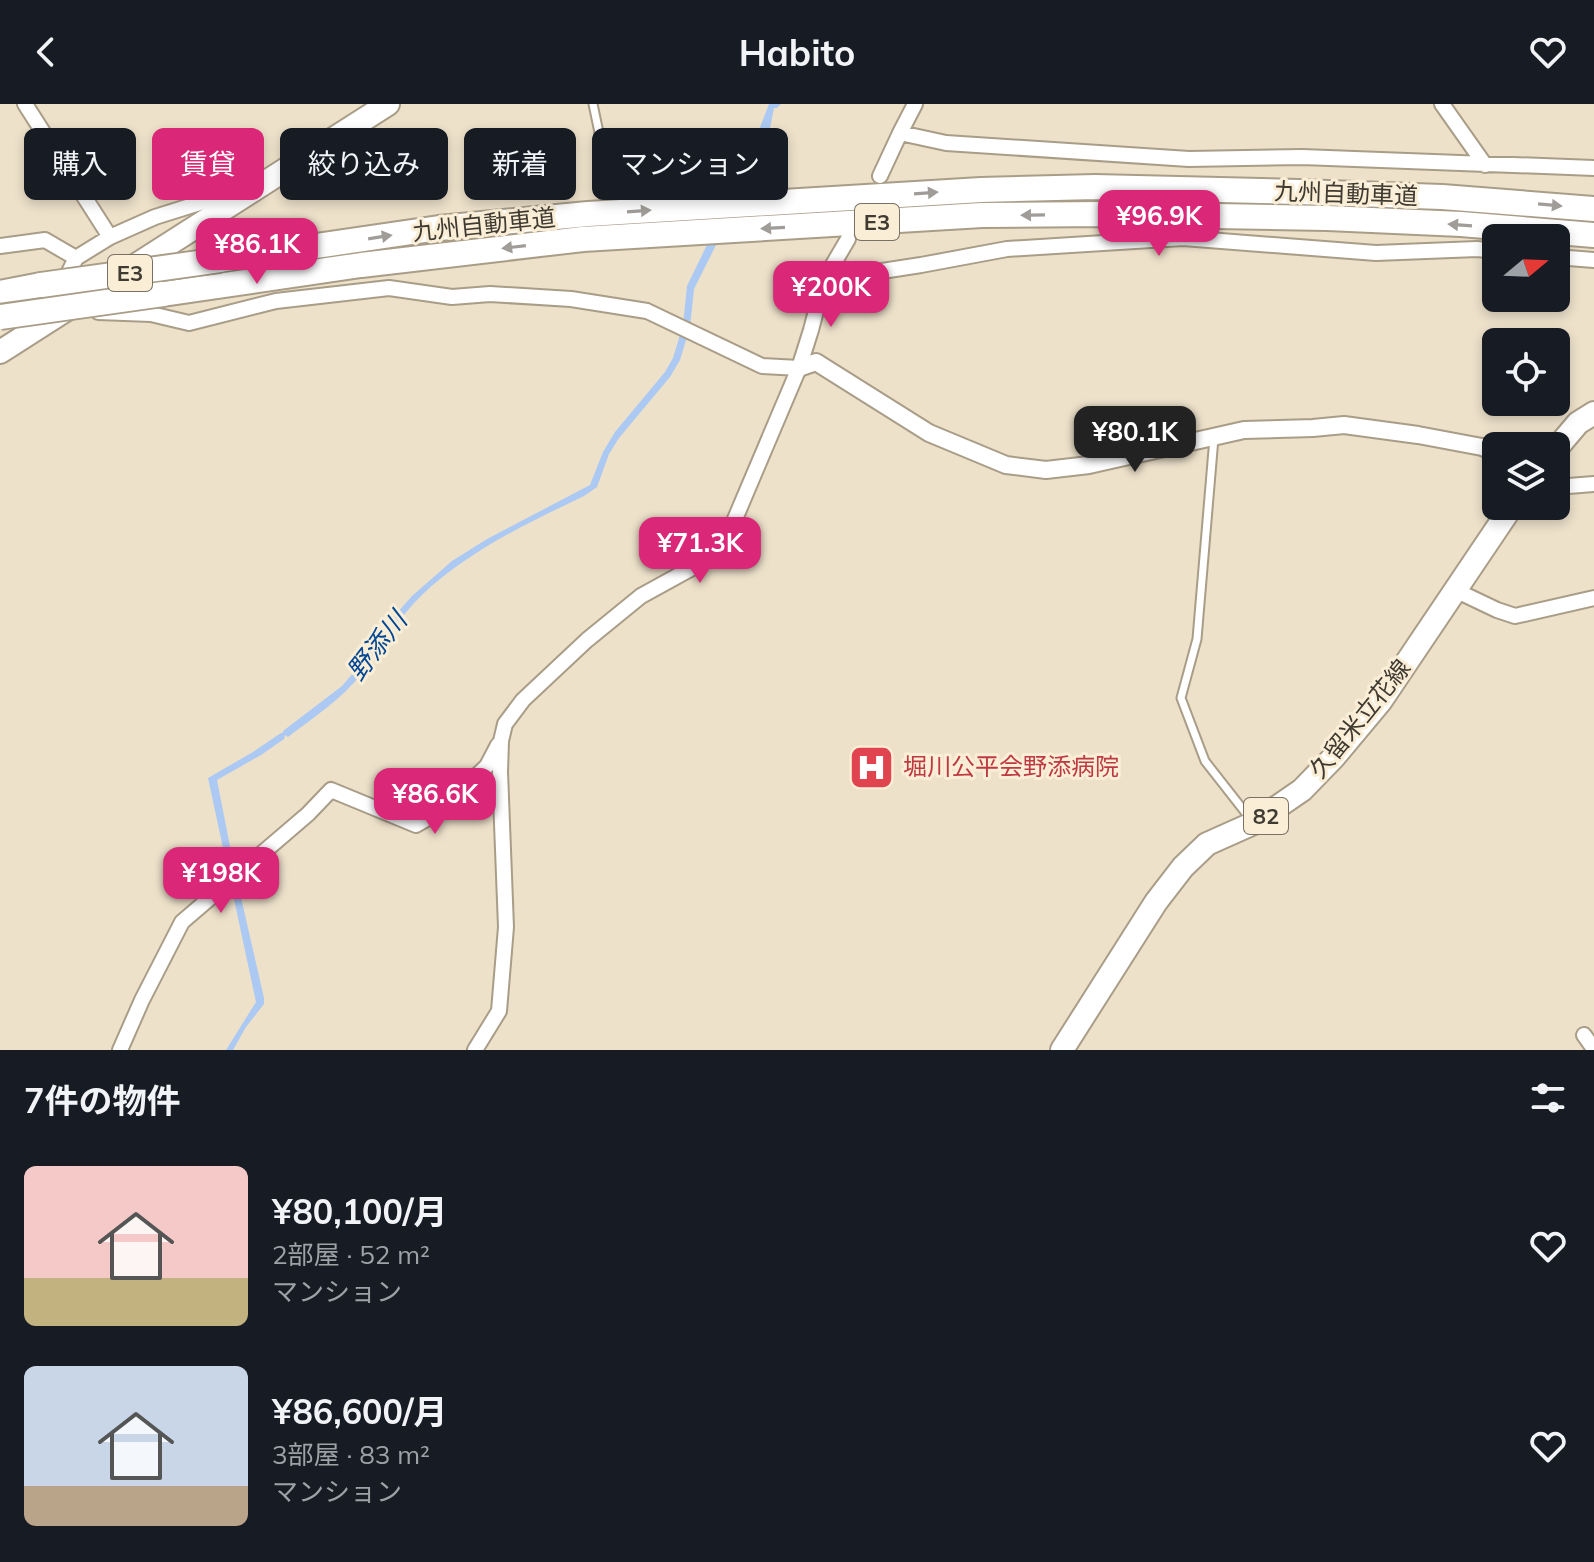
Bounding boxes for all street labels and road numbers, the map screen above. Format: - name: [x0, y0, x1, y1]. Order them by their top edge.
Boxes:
- street label: 九州自動車道: [1274, 175, 1419, 211]
- street label: 九州自動車道: [411, 202, 557, 246]
- road number: E3: [855, 204, 899, 240]
- road number: E3: [108, 255, 152, 291]
- street label: 久留米立花線: [1302, 653, 1416, 784]
- road number: 82: [1244, 798, 1288, 834]

